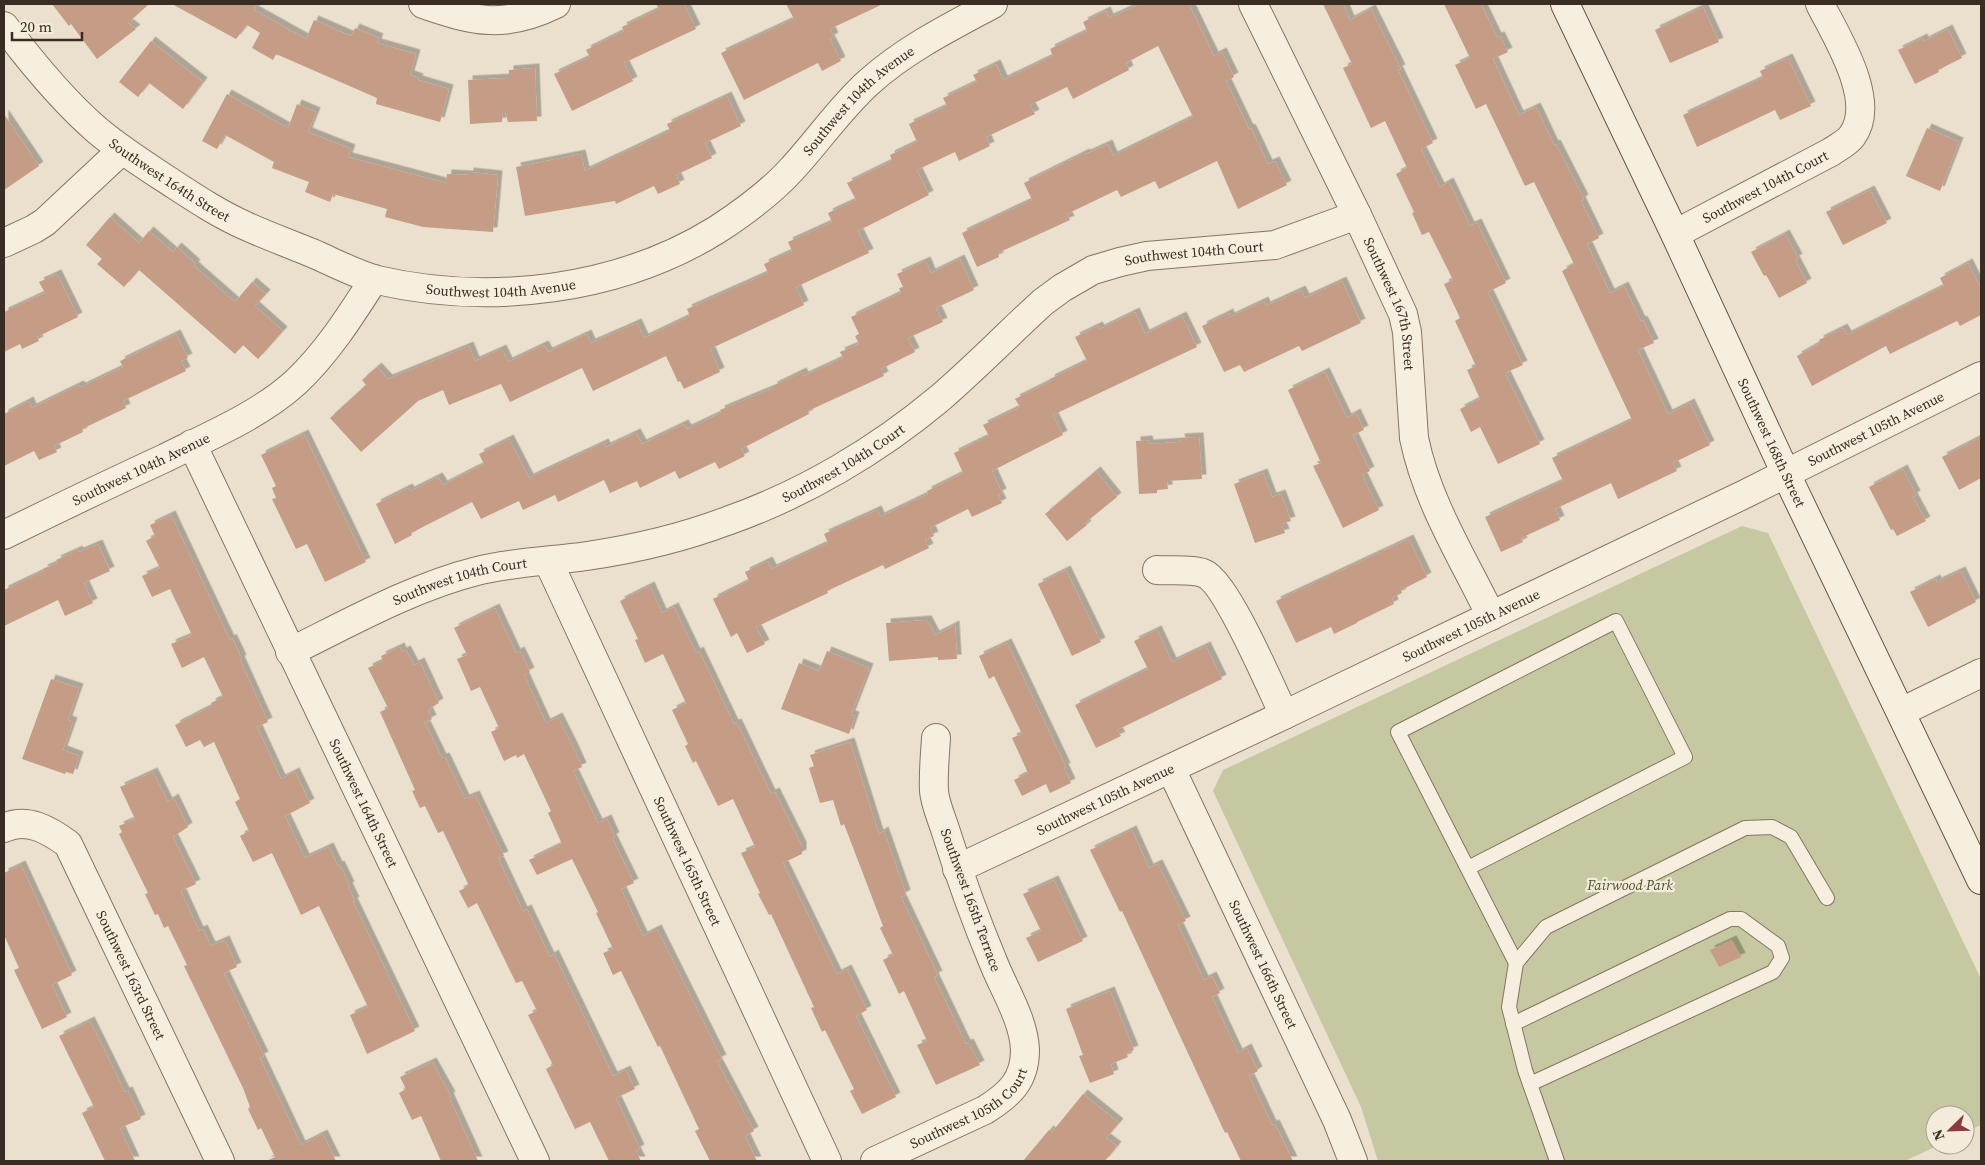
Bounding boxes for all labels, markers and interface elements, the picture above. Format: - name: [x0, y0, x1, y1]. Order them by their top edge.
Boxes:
- scale bar: [12, 10, 82, 42]
- text: 20 m: [20, 16, 52, 37]
- street label: Southwest 104th Avenue: [798, 41, 918, 160]
- street label: Southwest 164th Street: [105, 133, 234, 227]
- street label: Southwest 104th Court: [1699, 145, 1832, 228]
- street label: Southwest 167th Street: [1359, 234, 1420, 371]
- street label: Southwest 104th Court: [1122, 236, 1264, 271]
- street label: Southwest 104th Avenue: [425, 274, 577, 302]
- street label: Southwest 168th Street: [1733, 375, 1811, 511]
- street label: Southwest 105th Avenue: [1804, 386, 1947, 471]
- street label: Southwest 104th Court: [779, 419, 909, 507]
- street label: Southwest 104th Avenue: [69, 428, 213, 510]
- street label: Southwest 104th Court: [389, 553, 528, 610]
- street label: Southwest 105th Avenue: [1399, 584, 1543, 667]
- street label: Southwest 164th Street: [324, 735, 403, 871]
- street label: Southwest 105th Avenue: [1033, 758, 1178, 840]
- street label: Southwest 165th Street: [649, 793, 726, 929]
- street label: Southwest 165th Terrace: [936, 826, 1006, 974]
- park label: Fairwood Park: [1586, 875, 1673, 895]
- street label: Southwest 166th Street: [1224, 897, 1303, 1032]
- street label: Southwest 163rd Street: [91, 907, 171, 1043]
- street label: Southwest 105th Court: [906, 1065, 1032, 1154]
- north arrow: [1925, 1105, 1975, 1155]
- text: N: [1927, 1126, 1949, 1144]

